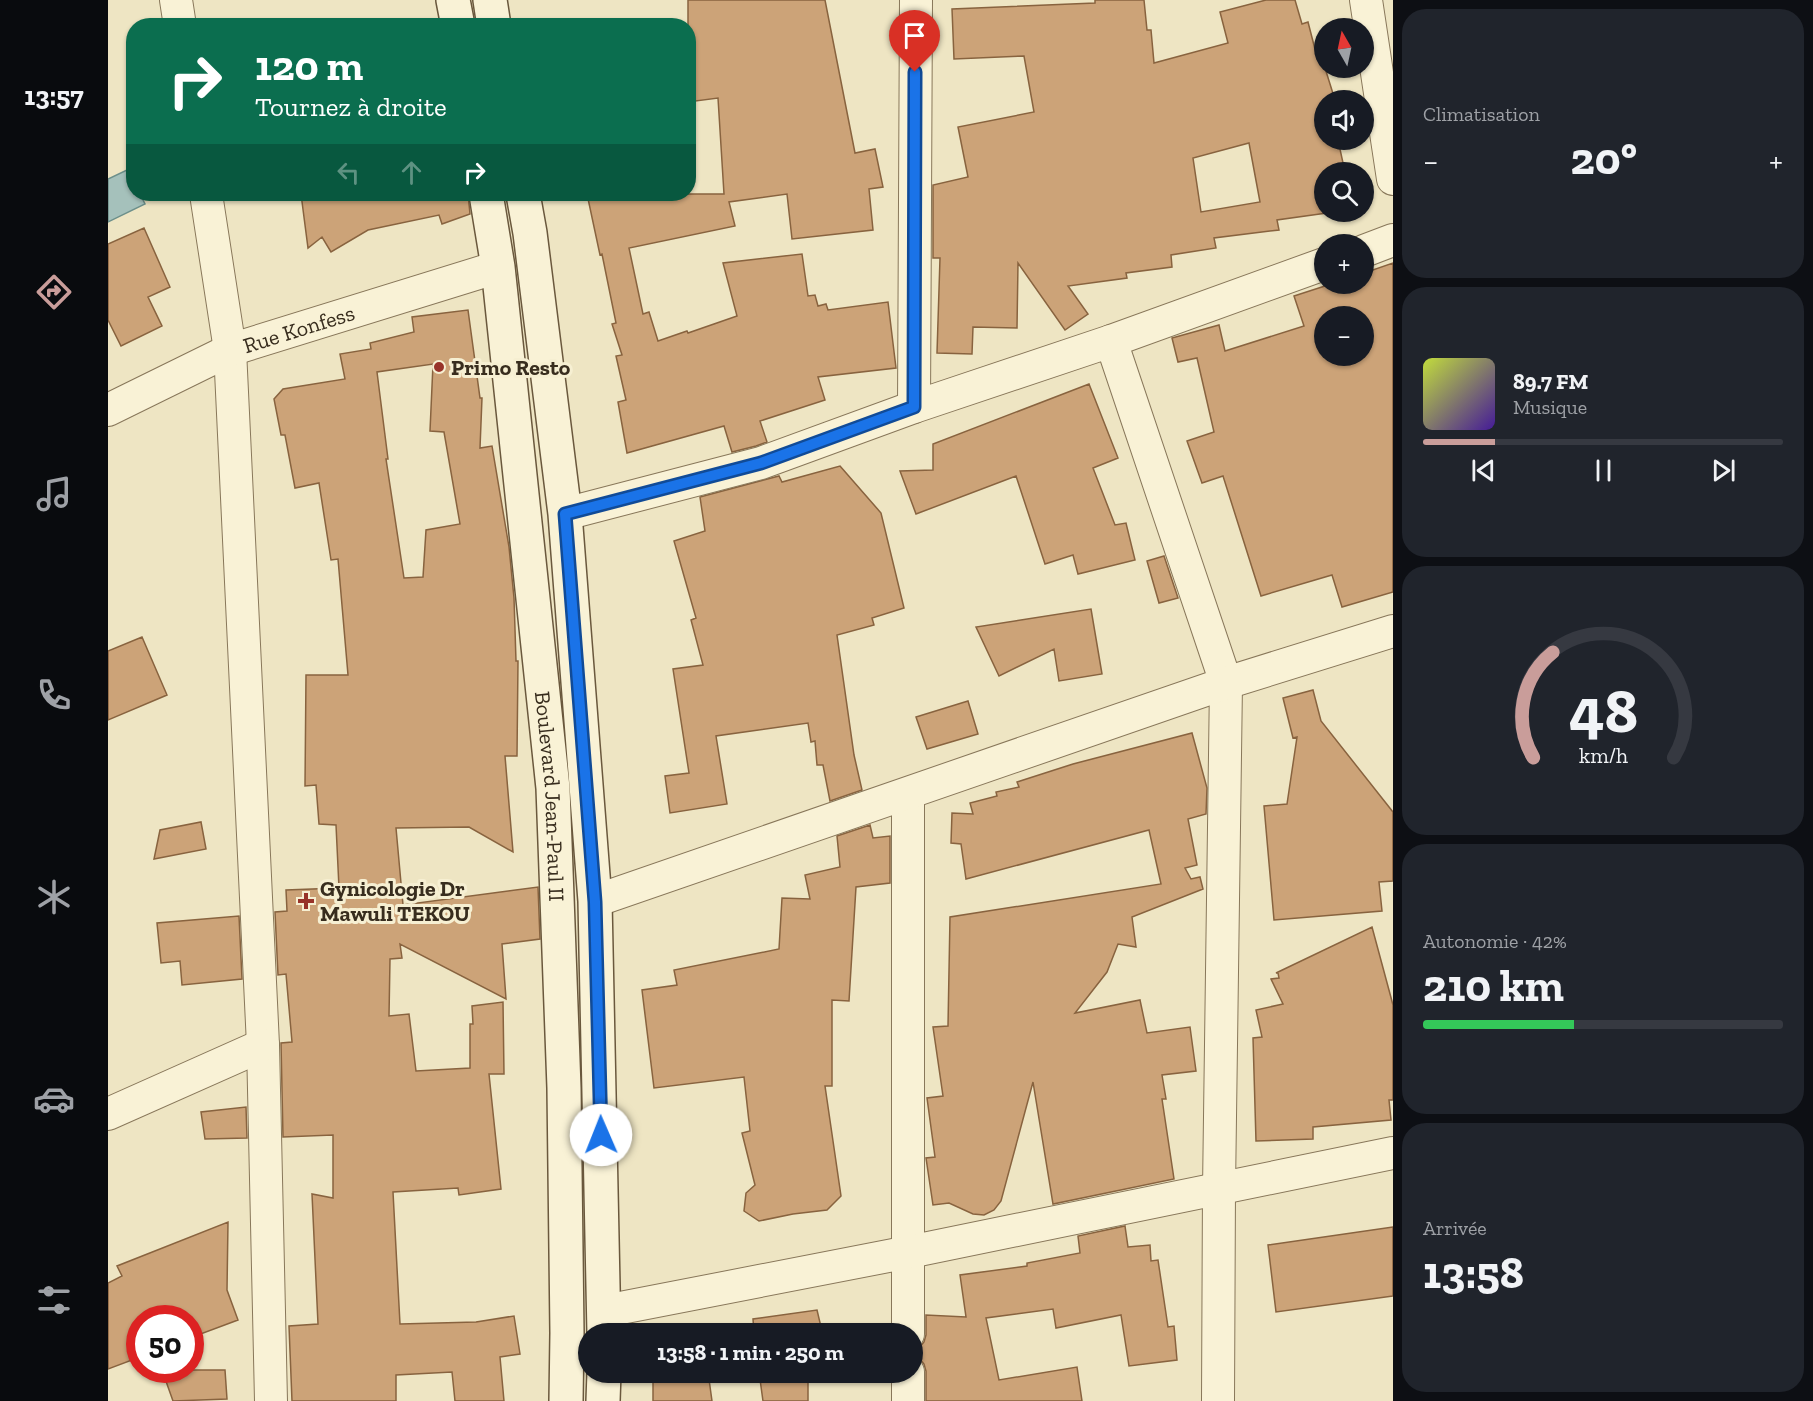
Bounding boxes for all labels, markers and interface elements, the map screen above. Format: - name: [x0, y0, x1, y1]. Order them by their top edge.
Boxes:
- pin: [889, 10, 940, 72]
- north arrow: [1314, 18, 1374, 78]
- map controls: [1314, 18, 1374, 366]
- icon: arrive: [898, 19, 931, 52]
- text: 120 m: [255, 40, 363, 91]
- icon: right: [156, 42, 234, 120]
- text: 13:57: [24, 80, 84, 112]
- button: sound: [1314, 90, 1374, 150]
- text: Tournez à droite: [255, 91, 447, 123]
- text: Climatisation: [1423, 102, 1540, 126]
- text: 20°: [1571, 132, 1637, 186]
- text: −: [1423, 141, 1438, 180]
- text: +: [1769, 141, 1783, 180]
- icon: left: [332, 156, 365, 189]
- icon: ahead: [395, 156, 428, 189]
- icon: right: [458, 156, 491, 189]
- button: search: [1314, 162, 1374, 222]
- button: +: [1314, 234, 1374, 294]
- icon: directions: [33, 271, 75, 313]
- street label: Rue Konfess: [240, 299, 358, 359]
- button: −: [1314, 306, 1374, 366]
- place label: Primo Resto: [451, 354, 571, 381]
- marker: Primo Resto: [432, 360, 446, 374]
- text: 89.7 FM: [1513, 368, 1588, 395]
- text: Musique: [1513, 395, 1587, 419]
- icon: previous: [1467, 454, 1500, 487]
- icon: pause: [1587, 454, 1620, 487]
- icon: next: [1707, 454, 1740, 487]
- icon: music: [33, 473, 75, 515]
- text: 48: [1568, 673, 1638, 748]
- icon: phone: [33, 674, 75, 716]
- street label: Boulevard Jean-Paul II: [529, 690, 571, 902]
- text: km/h: [1579, 743, 1627, 768]
- place label: Gynicologie Dr Mawuli TEKOU: [320, 875, 470, 927]
- icon: climate: [33, 876, 75, 918]
- marker: Gynicologie Dr Mawuli TEKOU: [297, 892, 315, 910]
- text: Autonomie · 42%: [1423, 929, 1567, 953]
- text: 210 km: [1423, 959, 1564, 1013]
- icon: car: [33, 1078, 75, 1120]
- position arrow: [569, 1103, 633, 1167]
- text: Arrivée: [1423, 1216, 1487, 1240]
- text: 13:58: [1423, 1246, 1524, 1300]
- icon: filters: [33, 1279, 75, 1321]
- speed limit sign: 50: [126, 1305, 204, 1383]
- text: 13:58 · 1 min · 250 m: [657, 1339, 844, 1366]

